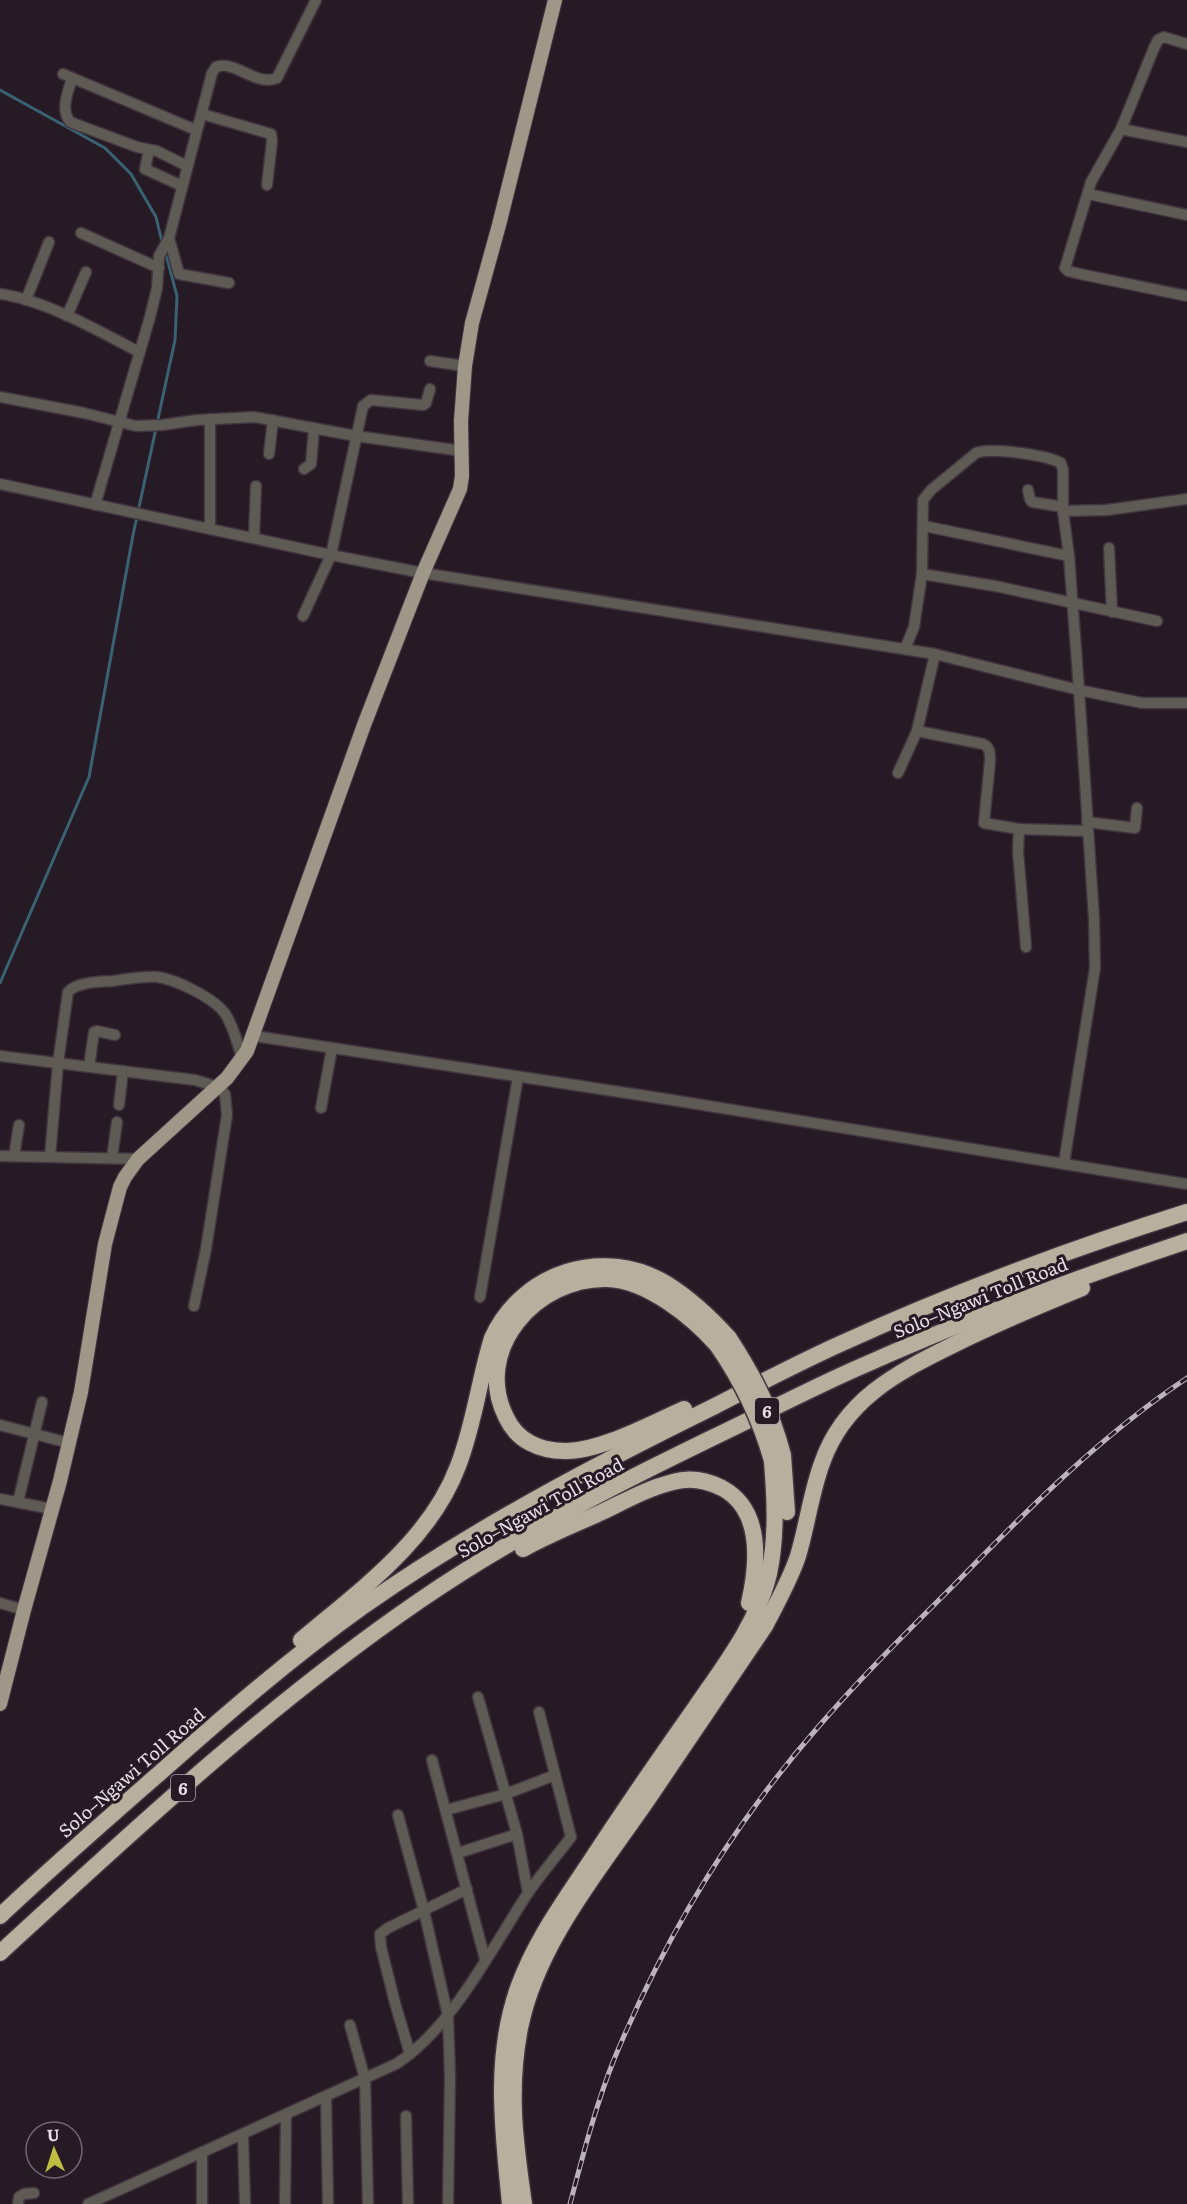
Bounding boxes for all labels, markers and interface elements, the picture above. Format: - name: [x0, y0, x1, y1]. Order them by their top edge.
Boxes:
- street label: Solo–Ngawi Toll Road: [889, 1250, 1071, 1344]
- road number: 6: [755, 1398, 779, 1424]
- street label: Solo–Ngawi Toll Road: [452, 1450, 628, 1564]
- street label: Solo–Ngawi Toll Road: [52, 1701, 210, 1843]
- road number: 6: [171, 1775, 195, 1801]
- north arrow: [24, 2120, 84, 2180]
- text: U: [46, 2122, 60, 2146]

